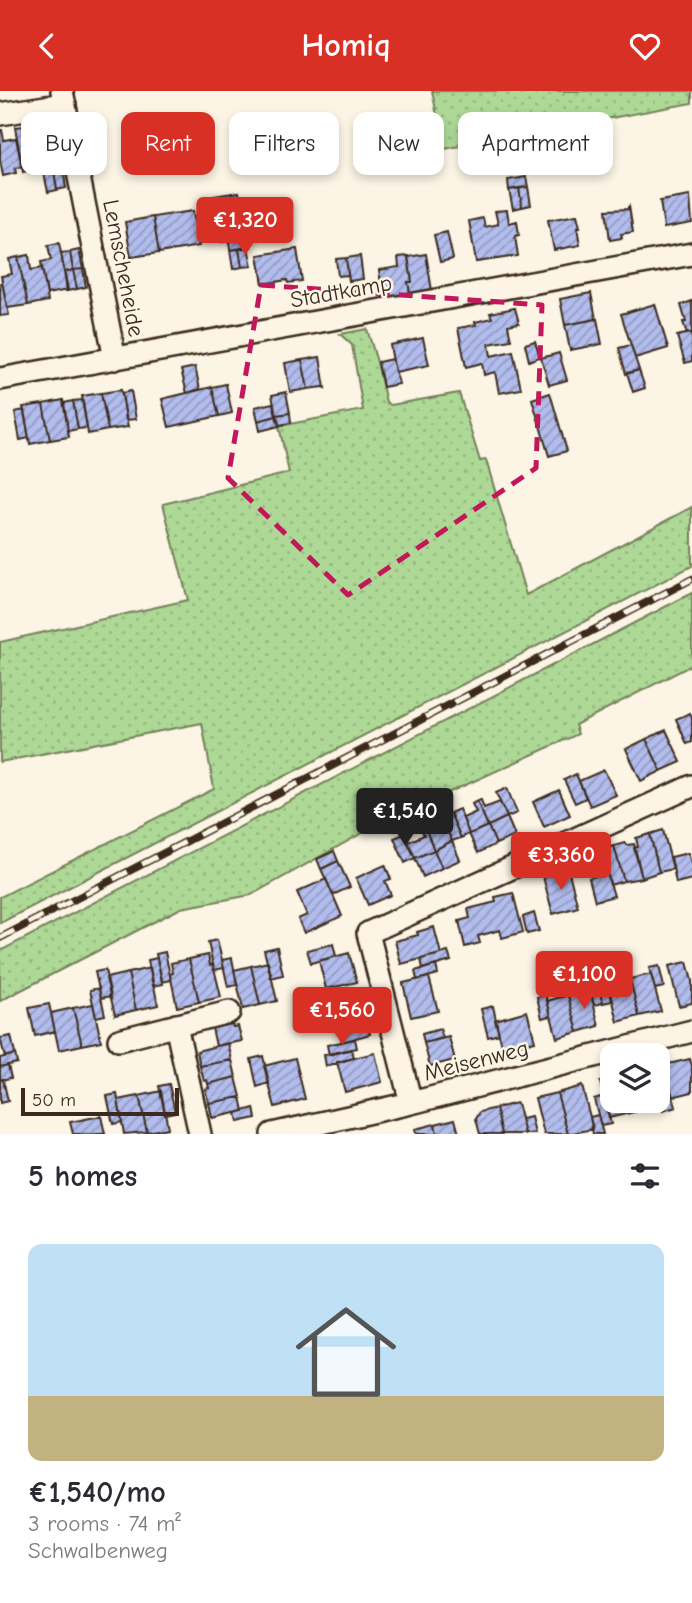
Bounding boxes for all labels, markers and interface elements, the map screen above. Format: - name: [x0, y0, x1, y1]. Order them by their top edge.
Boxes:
- icon: back: [28, 27, 66, 65]
- text: Homiq: [302, 27, 391, 64]
- icon: heart: [626, 27, 664, 65]
- chip: Buy: [21, 112, 107, 175]
- chip: Rent: [121, 112, 215, 175]
- chip: Filters: [229, 112, 339, 175]
- chip: New: [353, 112, 444, 175]
- chip: Apartment: [458, 112, 613, 175]
- street label: Lemscheheide: [97, 197, 150, 339]
- pin: €1,320: [188, 197, 302, 257]
- text: €1,320: [212, 206, 278, 233]
- street label: Stadtkamp: [288, 269, 394, 314]
- pin: €1,540: [348, 789, 462, 848]
- text: €1,540: [372, 797, 438, 824]
- pin: €3,360: [504, 833, 618, 892]
- text: €3,360: [527, 841, 595, 868]
- pin: €1,100: [527, 951, 641, 1011]
- text: €1,100: [552, 960, 616, 987]
- pin: €1,560: [285, 988, 399, 1047]
- text: €1,560: [309, 996, 375, 1023]
- street label: Meisenweg: [421, 1034, 531, 1087]
- map controls: [600, 1043, 670, 1113]
- button: layers: [600, 1043, 670, 1113]
- scale bar: [21, 1085, 178, 1117]
- text: 50 m: [32, 1089, 76, 1111]
- icon: filters: [626, 1157, 664, 1195]
- text: 5 homes: [28, 1159, 137, 1194]
- icon: home: [283, 1289, 409, 1415]
- text: €1,540/mo: [28, 1475, 166, 1510]
- text: 3 rooms · 74 m²: [28, 1510, 181, 1537]
- text: Schwalbenweg: [28, 1537, 168, 1564]

